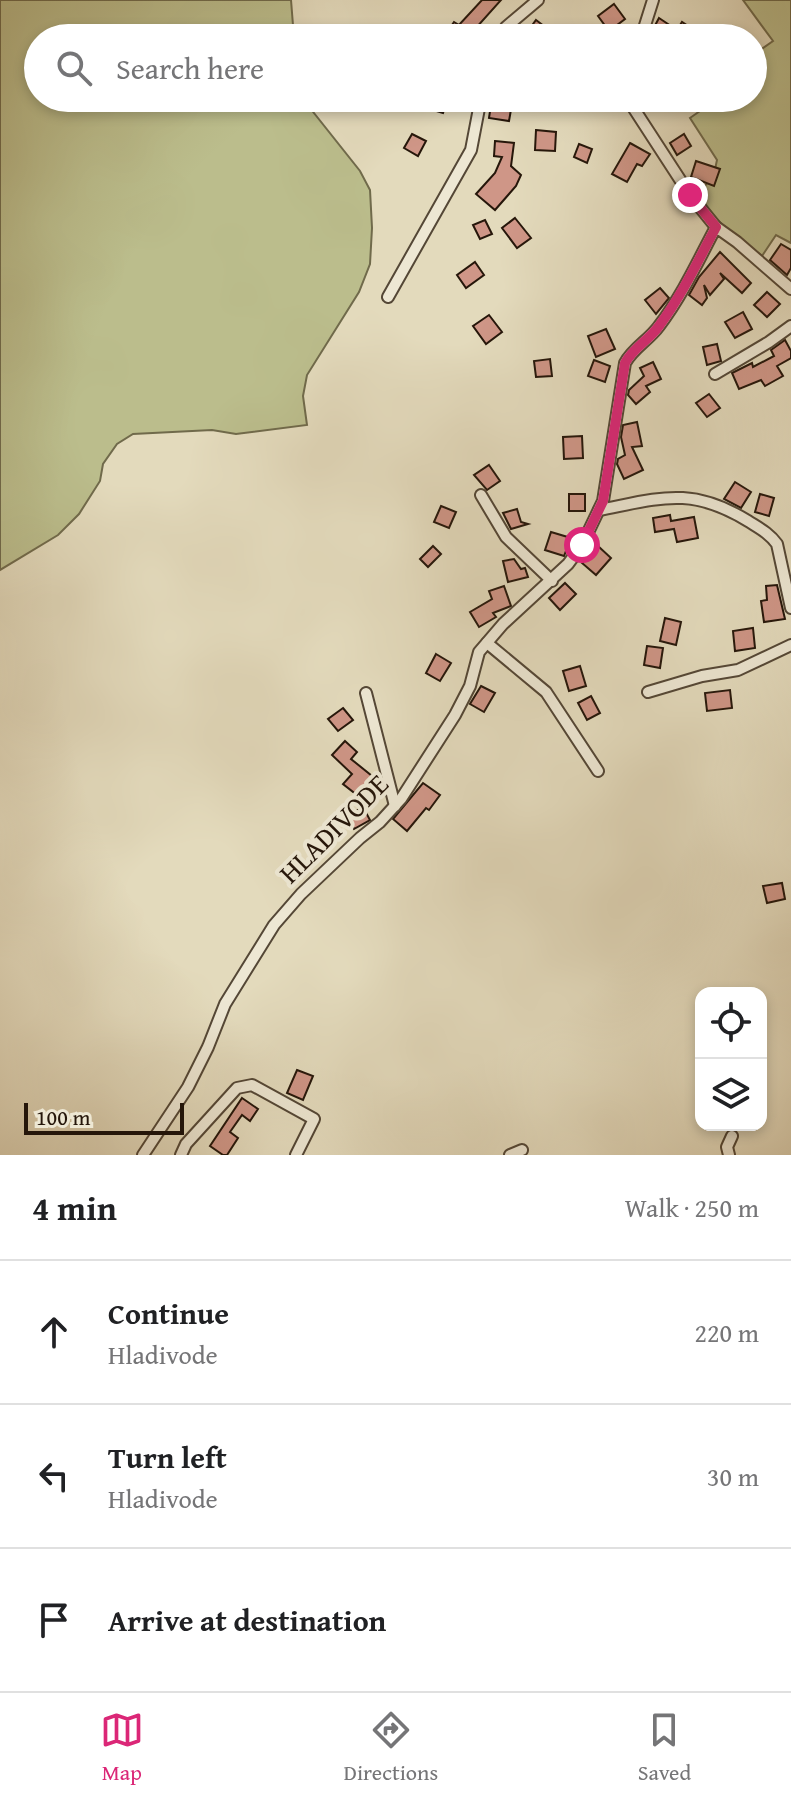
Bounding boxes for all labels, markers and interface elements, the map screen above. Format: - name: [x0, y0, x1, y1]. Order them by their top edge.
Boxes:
- search box: [24, 24, 767, 112]
- icon: search: [52, 46, 96, 90]
- text: Search here: [116, 46, 264, 90]
- route end: [672, 177, 708, 213]
- route start: [564, 527, 600, 563]
- street label: HLADIVODE: [269, 764, 397, 892]
- map controls: [695, 987, 767, 1131]
- button: locate: [695, 987, 767, 1059]
- button: layers: [695, 1059, 767, 1131]
- scale bar: [24, 1099, 184, 1135]
- text: 100 m: [36, 1101, 91, 1133]
- text: 4 min: [32, 1183, 117, 1232]
- text: Walk · 250 m: [625, 1188, 759, 1227]
- text: Continue: [108, 1291, 229, 1335]
- icon: ahead: [32, 1310, 76, 1354]
- text: 220 m: [694, 1313, 759, 1352]
- text: Hladivode: [108, 1335, 218, 1374]
- text: Turn left: [108, 1435, 227, 1479]
- icon: left: [32, 1454, 76, 1498]
- text: 30 m: [707, 1457, 759, 1496]
- text: Hladivode: [108, 1479, 218, 1518]
- icon: arrive: [32, 1598, 76, 1642]
- text: Arrive at destination: [108, 1598, 386, 1642]
- tab: Map: [100, 1708, 144, 1788]
- tab: Directions: [344, 1708, 438, 1788]
- tab: Saved: [638, 1708, 691, 1788]

